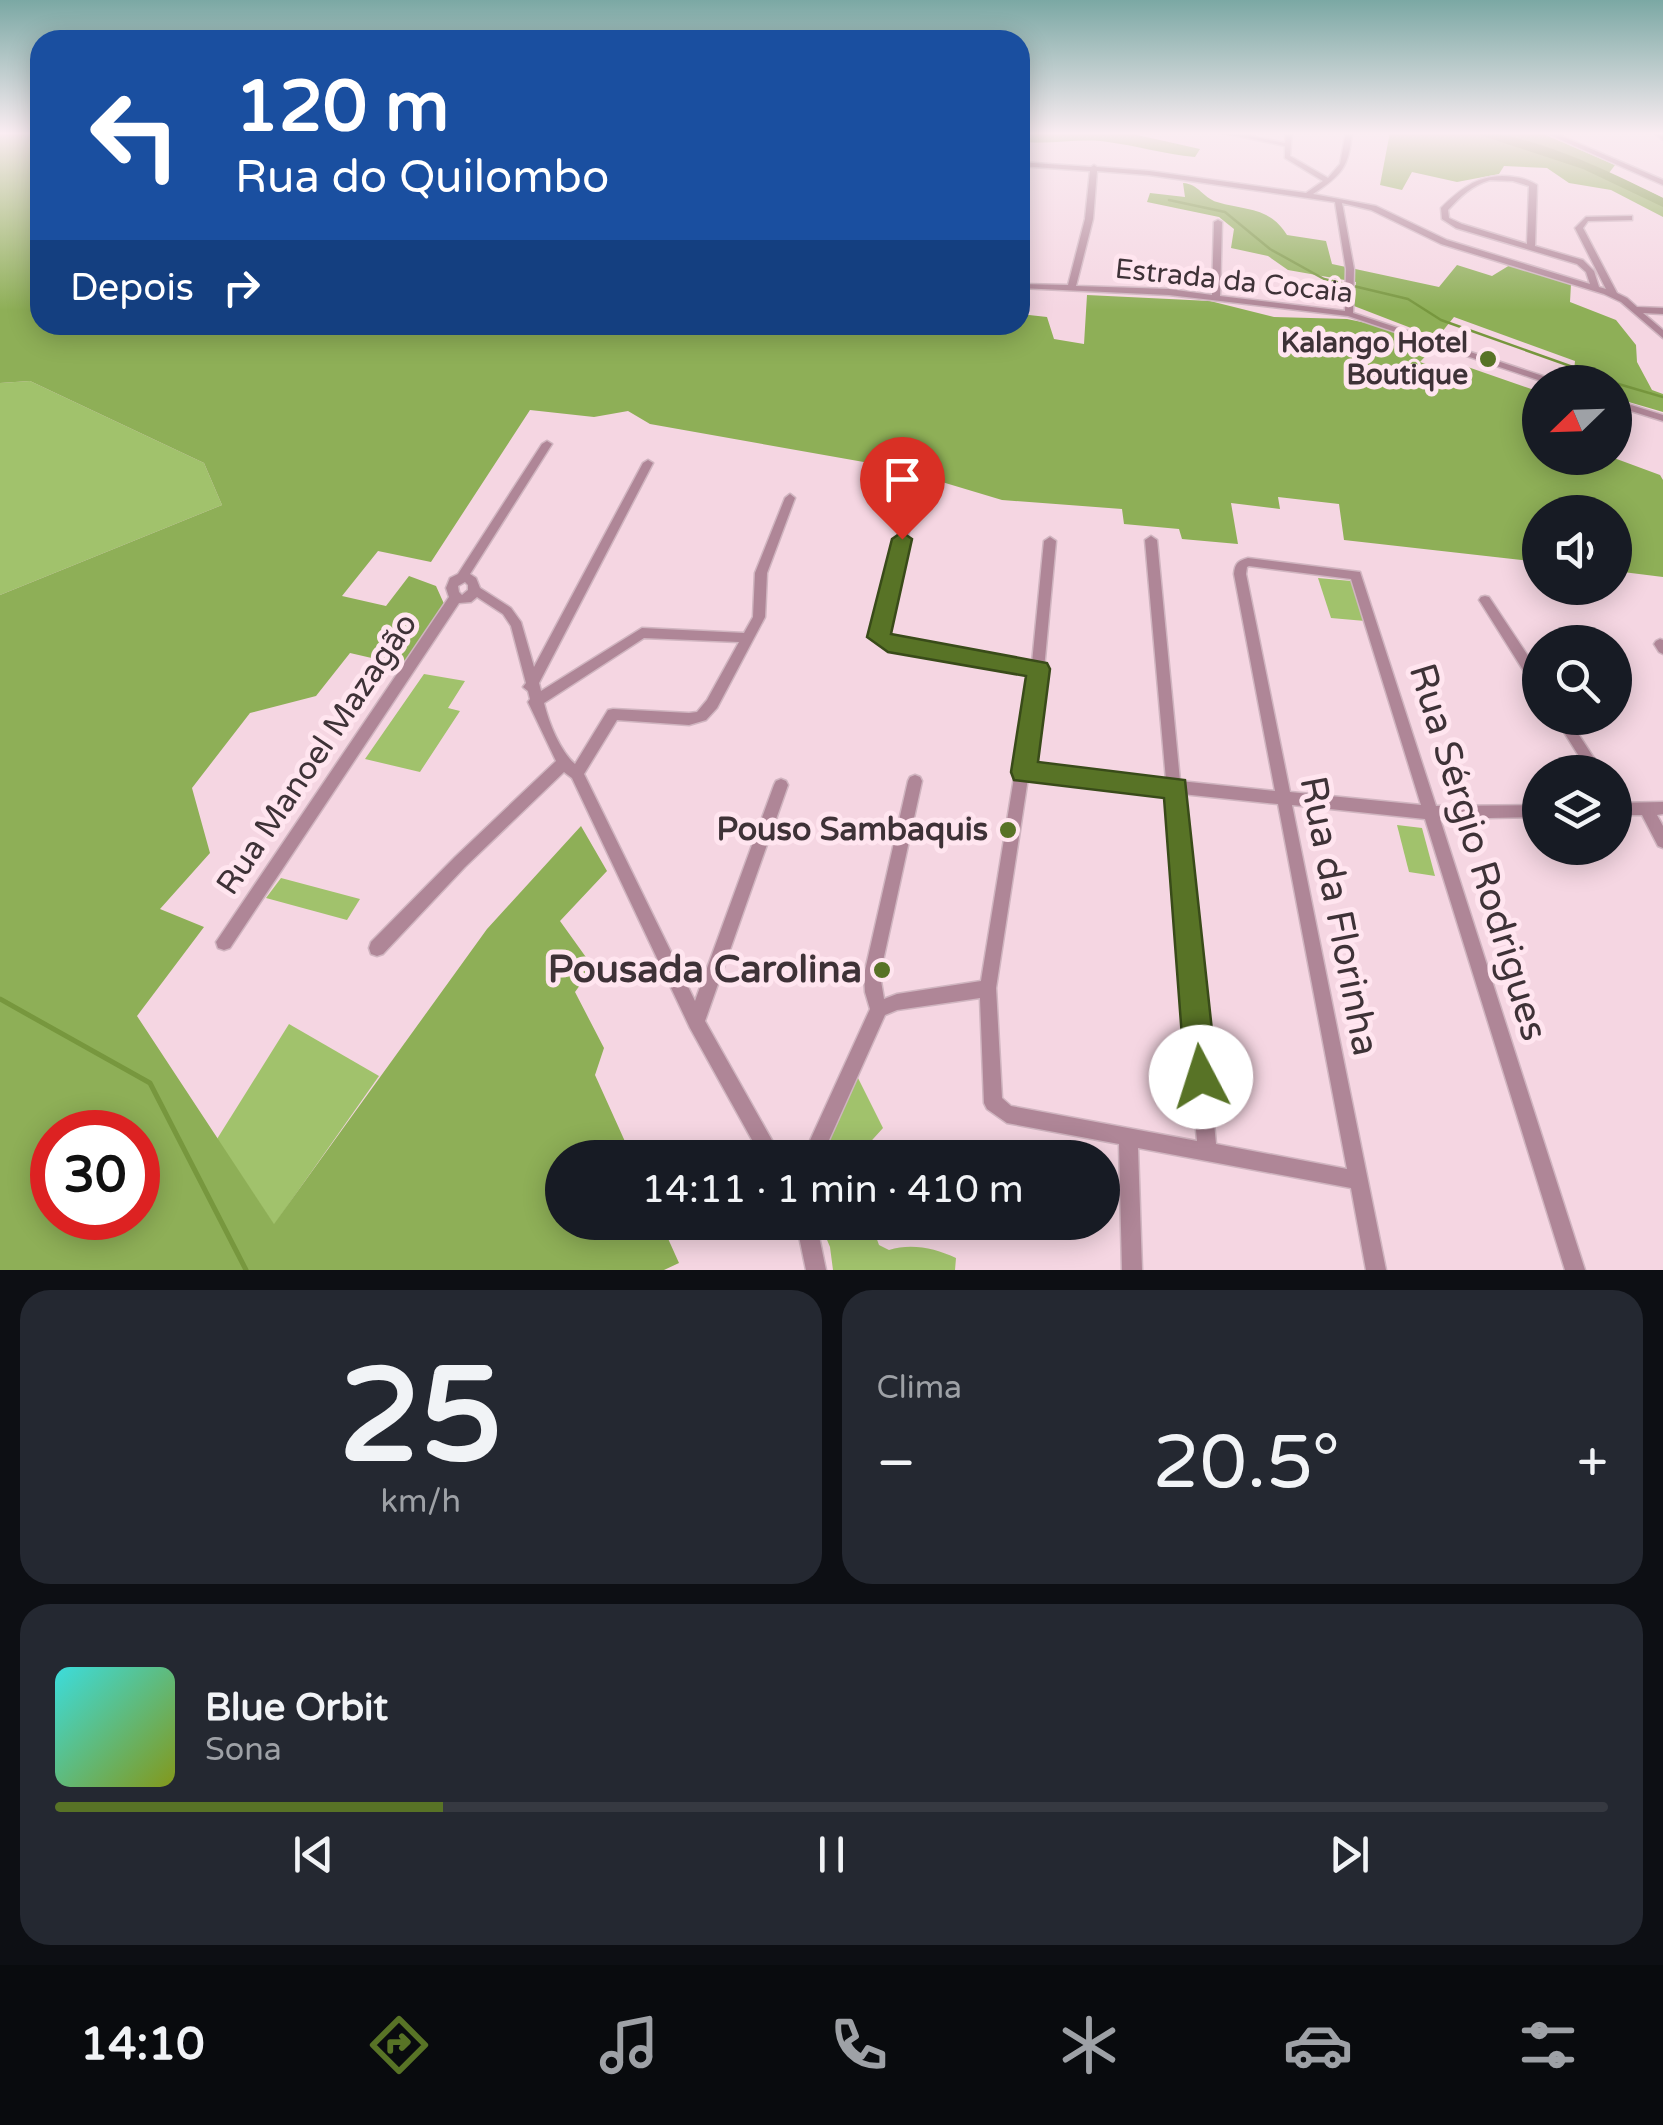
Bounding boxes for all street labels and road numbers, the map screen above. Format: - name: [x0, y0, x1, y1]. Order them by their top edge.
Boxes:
- street label: Estrada da Cocaia: [1113, 252, 1355, 310]
- street label: Rua Manoel Mazagão: [209, 606, 425, 902]
- street label: Rua Sérgio Rodrigues: [1399, 658, 1557, 1046]
- street label: Rua da Florinha: [1289, 772, 1389, 1060]

